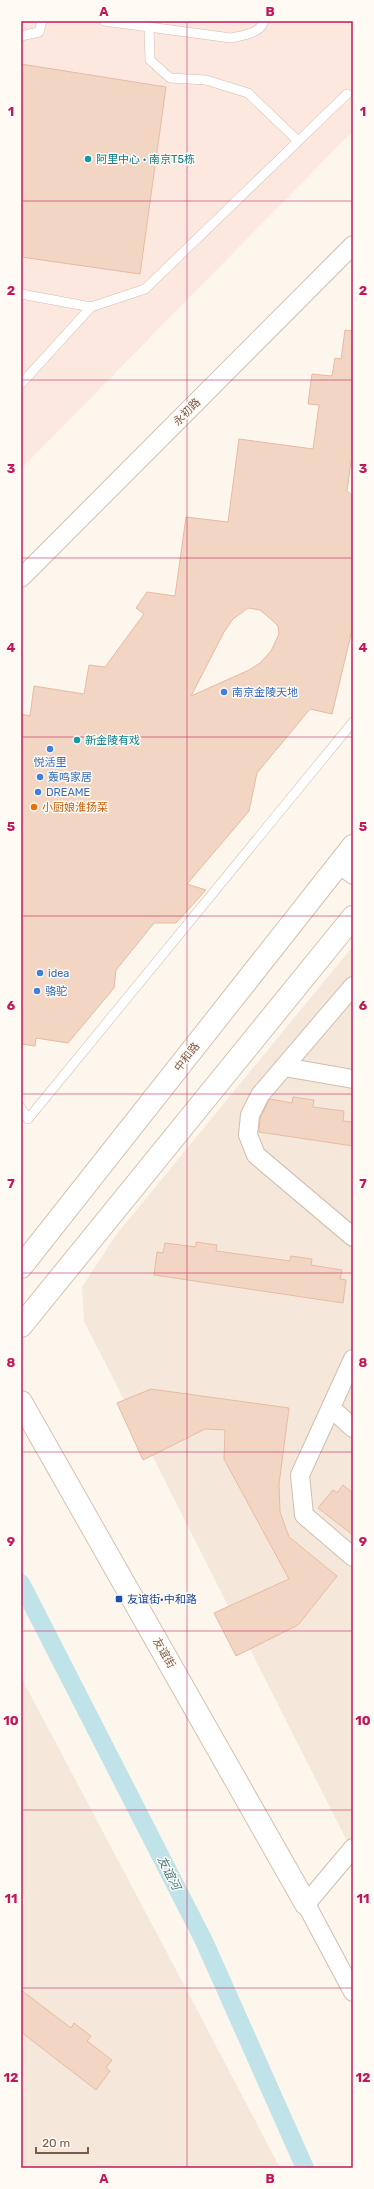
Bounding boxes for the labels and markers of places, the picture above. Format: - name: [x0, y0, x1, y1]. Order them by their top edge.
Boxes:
- place label: 阿里中心 · 南京T5栋: [96, 153, 195, 166]
- marker: 阿里中心 · 南京T5栋: [83, 154, 93, 164]
- place label: 南京金陵天地: [232, 686, 298, 699]
- marker: 南京金陵天地: [219, 687, 229, 697]
- place label: 新金陵有戏: [85, 734, 140, 747]
- marker: 新金陵有戏: [72, 735, 82, 745]
- marker: 悦活里: [45, 744, 55, 754]
- place label: 悦活里: [34, 756, 67, 769]
- place label: 轰鸣家居: [48, 771, 92, 784]
- marker: 轰鸣家居: [35, 772, 45, 782]
- place label: DREAME: [46, 786, 91, 799]
- marker: DREAME: [33, 787, 43, 797]
- place label: 小厨娘淮扬菜: [42, 801, 108, 814]
- marker: 小厨娘淮扬菜: [29, 802, 39, 812]
- place label: idea: [48, 967, 69, 980]
- marker: idea: [35, 968, 45, 978]
- place label: 骆驼: [45, 985, 67, 998]
- marker: 骆驼: [32, 986, 42, 996]
- place label: 友谊街·中和路: [127, 1593, 197, 1606]
- marker: 友谊街·中和路: [114, 1594, 124, 1604]

